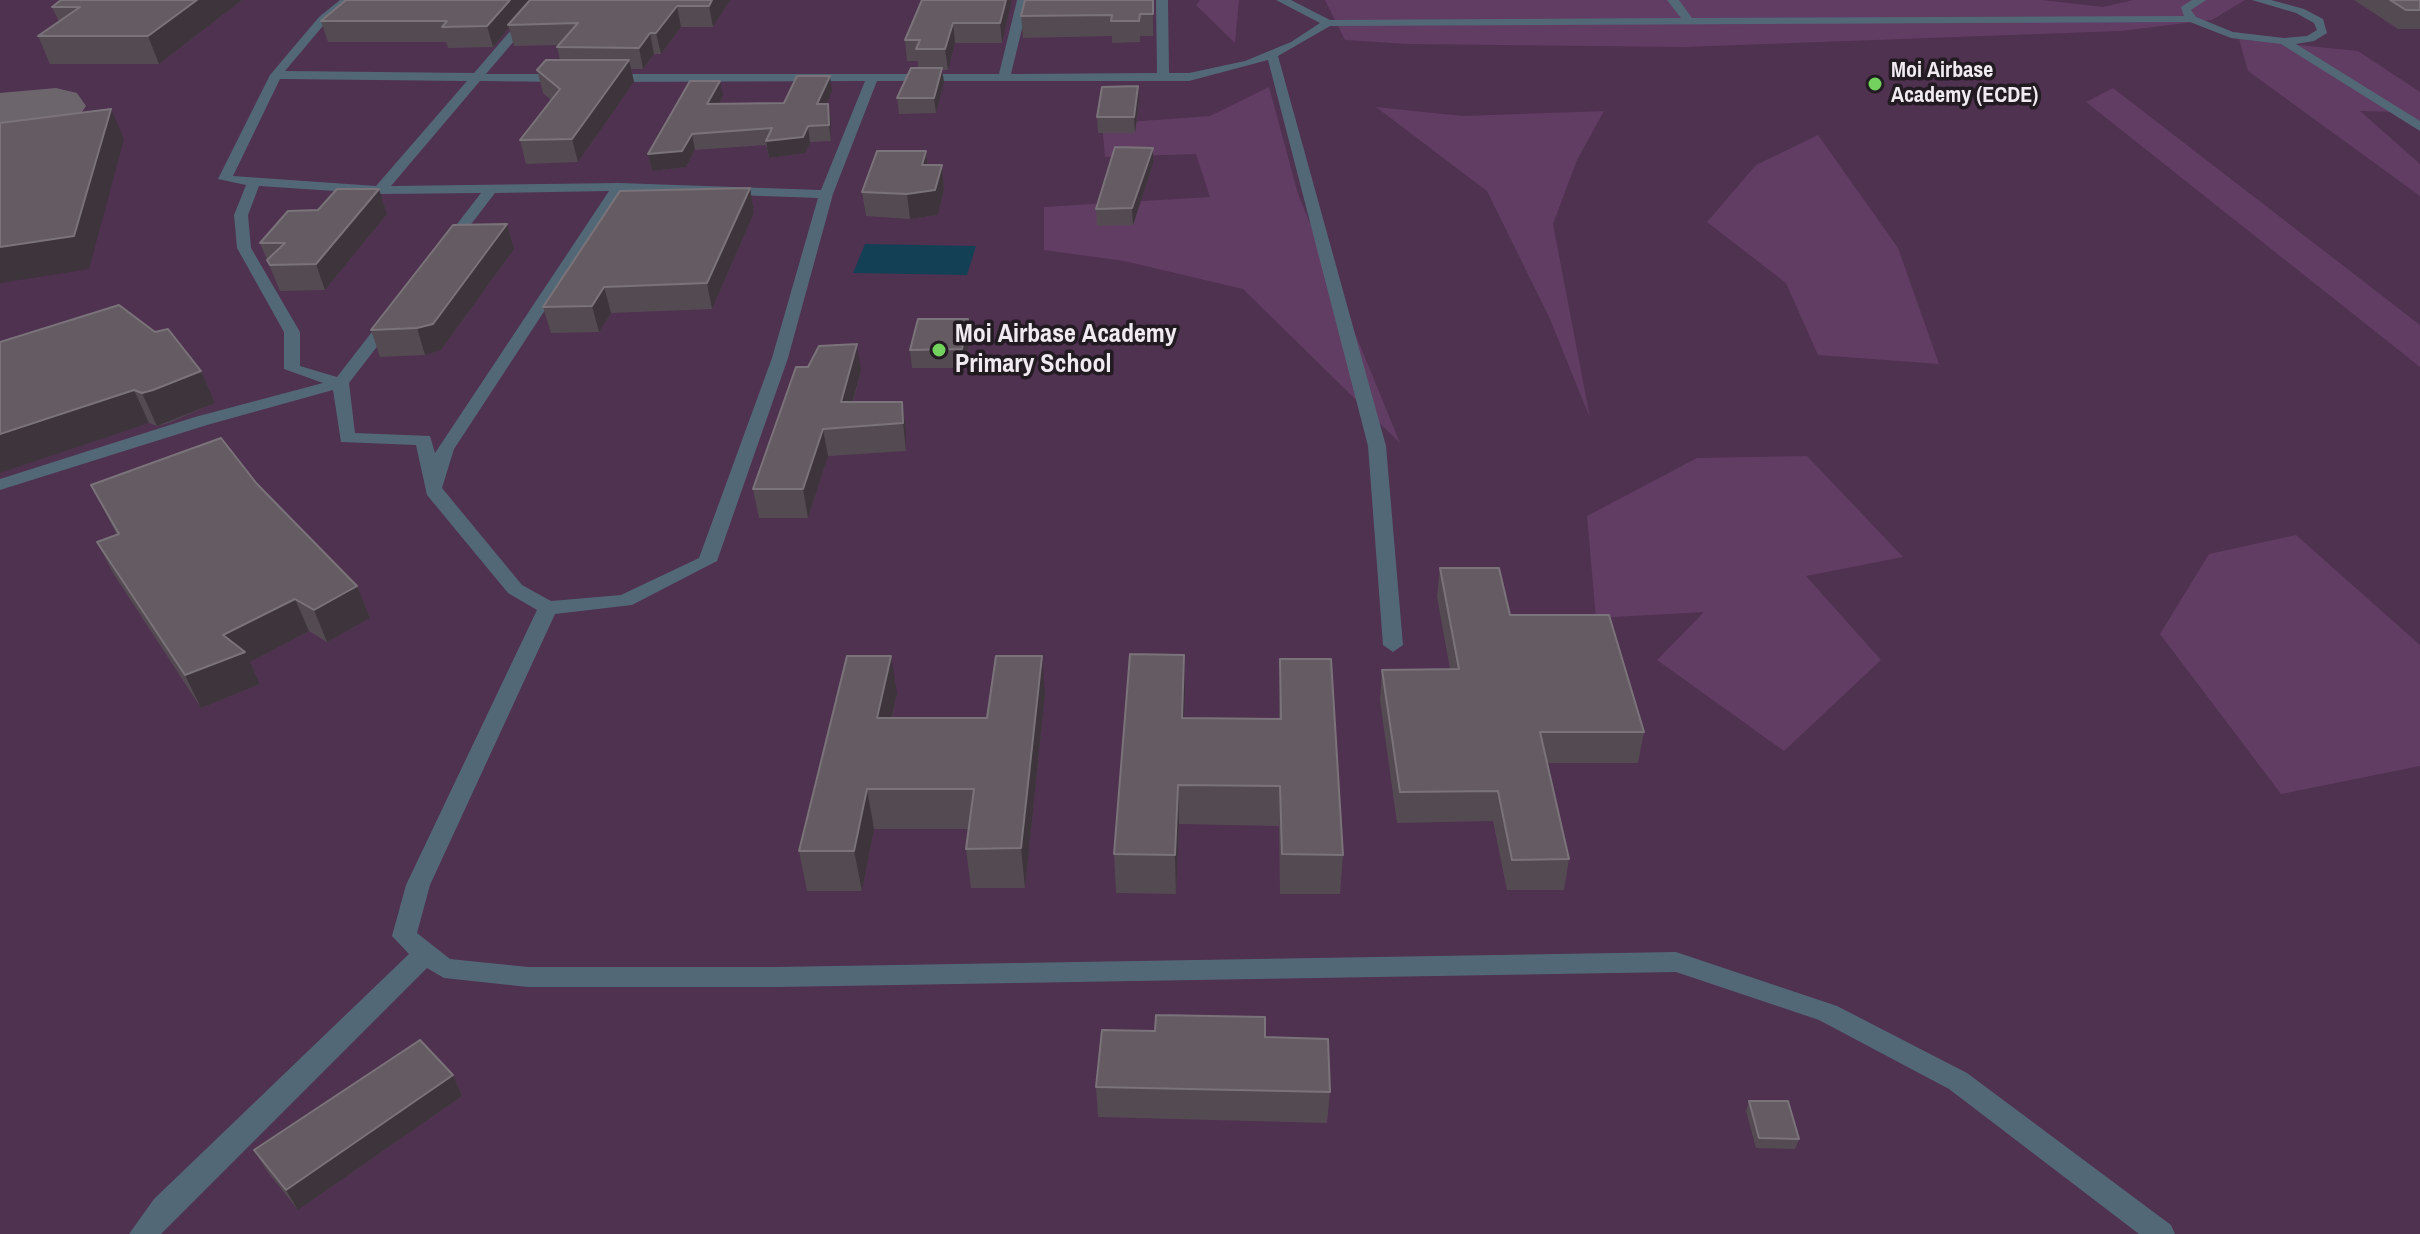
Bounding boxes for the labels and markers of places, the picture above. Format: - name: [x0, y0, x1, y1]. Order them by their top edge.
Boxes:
- place label: Moi Airbase Academy (ECDE): [1891, 58, 2038, 110]
- marker: Moi Airbase Academy (ECDE): [1866, 75, 1884, 93]
- place label: Moi Airbase Academy Primary School: [955, 319, 1177, 380]
- marker: Moi Airbase Academy Primary School: [930, 341, 948, 359]

